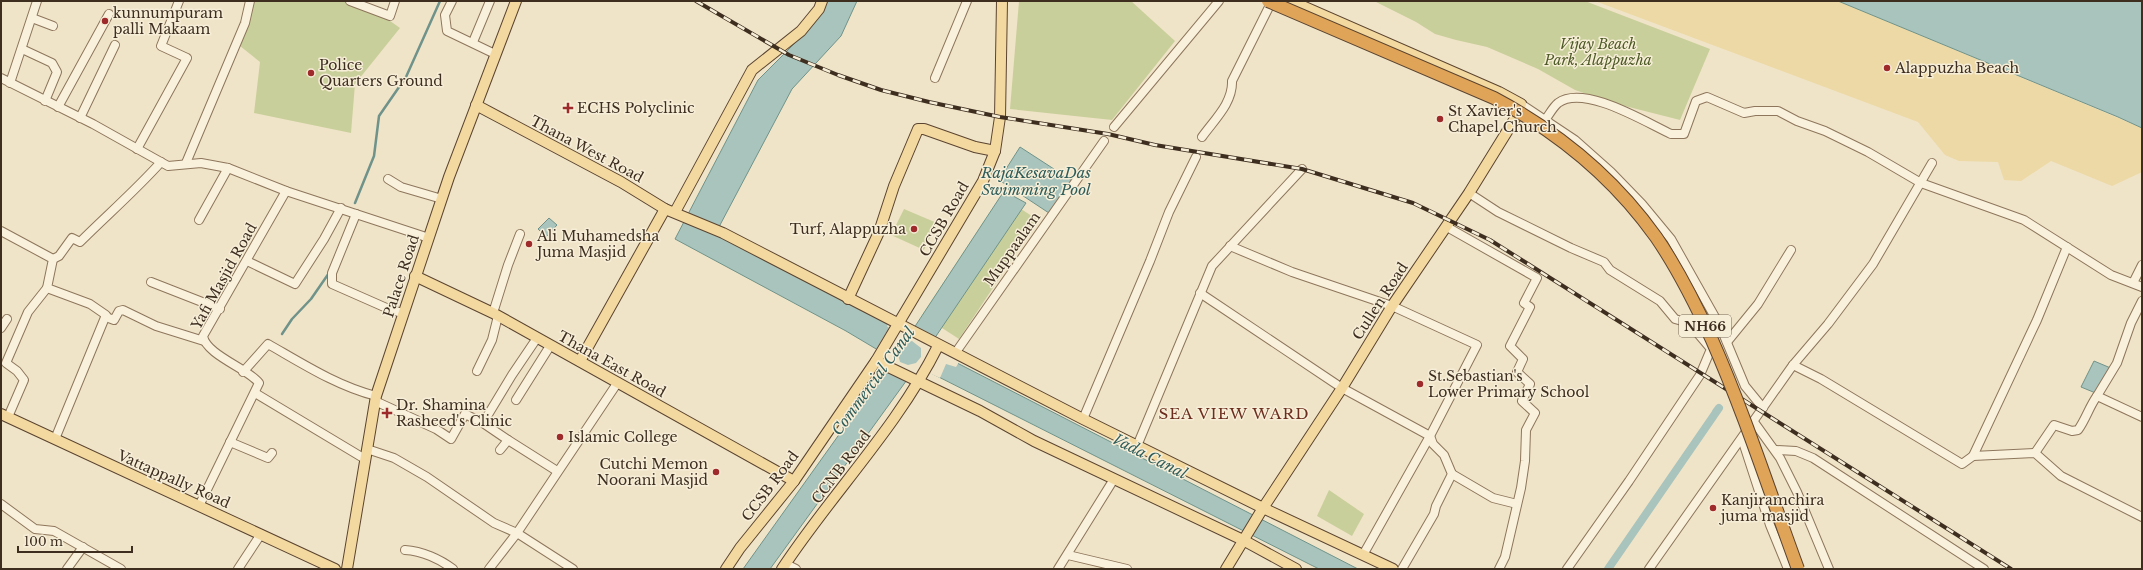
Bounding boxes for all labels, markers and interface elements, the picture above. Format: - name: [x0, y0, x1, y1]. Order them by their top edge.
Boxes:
- place label: kunnumpuram palli Makaam: [113, 4, 223, 38]
- marker: kunnumpuram palli Makaam: [100, 16, 110, 26]
- park label: Vijay Beach Park, Alappuzha: [1543, 35, 1652, 69]
- place label: Police Quarters Ground: [319, 56, 443, 90]
- place label: Alappuzha Beach: [1894, 59, 2020, 77]
- marker: Alappuzha Beach: [1882, 63, 1892, 73]
- marker: Police Quarters Ground: [306, 68, 316, 78]
- place label: ECHS Polyclinic: [577, 99, 695, 117]
- marker: ECHS Polyclinic: [562, 102, 574, 114]
- place label: St Xavier's Chapel Church: [1448, 102, 1557, 136]
- street label: Thana West Road: [527, 112, 647, 187]
- marker: St Xavier's Chapel Church: [1435, 114, 1445, 124]
- water label: RajaKesavaDas Swimming Pool: [980, 163, 1091, 199]
- street label: CCSB Road: [915, 178, 973, 260]
- street label: Muppaalam: [980, 209, 1044, 289]
- street label: Yafi Masjid Road: [187, 219, 261, 333]
- place label: Turf, Alappuzha: [790, 220, 906, 238]
- marker: Turf, Alappuzha: [909, 224, 919, 234]
- place label: Ali Muhamedsha Juma Masjid: [535, 227, 659, 261]
- street label: Palace Road: [379, 232, 423, 320]
- marker: Ali Muhamedsha Juma Masjid: [524, 239, 534, 249]
- street label: Cullen Road: [1348, 258, 1412, 343]
- road number: NH66: [1679, 315, 1731, 337]
- water label: Commercial Canal: [827, 323, 919, 439]
- street label: Thana East Road: [555, 327, 670, 401]
- place label: St.Sebastian's Lower Primary School: [1428, 367, 1590, 401]
- marker: St.Sebastian's Lower Primary School: [1415, 379, 1425, 389]
- place label: Dr. Shamina Rasheed's Clinic: [396, 396, 512, 430]
- district label: SEA VIEW WARD: [1158, 404, 1310, 423]
- marker: Dr. Shamina Rasheed's Clinic: [381, 407, 393, 419]
- street label: CCNB Road: [808, 426, 875, 507]
- place label: Islamic College: [568, 428, 678, 446]
- water label: Vada Canal: [1110, 429, 1191, 483]
- marker: Islamic College: [555, 432, 565, 442]
- street label: Vattappally Road: [114, 446, 234, 512]
- street label: CCSB Road: [738, 447, 803, 525]
- place label: Cutchi Memon Noorani Masjid: [597, 455, 709, 489]
- marker: Cutchi Memon Noorani Masjid: [711, 467, 721, 477]
- place label: Kanjiramchira juma masjid: [1719, 491, 1824, 525]
- marker: Kanjiramchira juma masjid: [1708, 503, 1718, 513]
- scale bar: [18, 528, 132, 554]
- text: 100 m: [24, 534, 63, 549]

